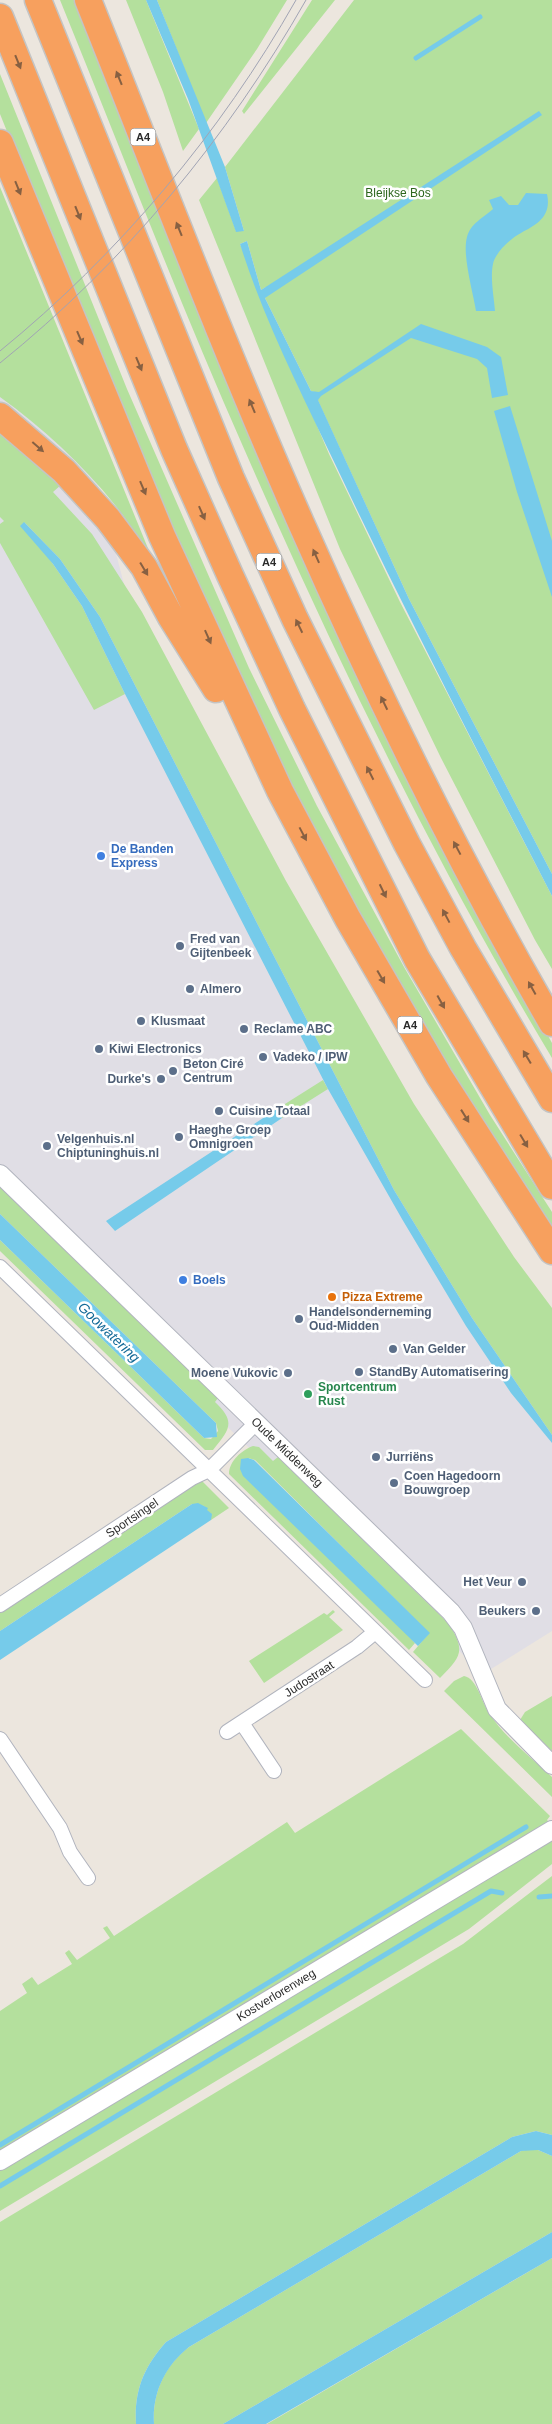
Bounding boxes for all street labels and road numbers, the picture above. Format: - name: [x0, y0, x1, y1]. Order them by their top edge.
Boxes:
- road number: A4: [130, 128, 156, 146]
- road number: A4: [256, 554, 282, 570]
- road number: A4: [398, 1016, 422, 1034]
- street label: Oude Middenweg: [248, 1414, 326, 1490]
- street label: Sportsingel: [103, 1495, 161, 1541]
- street label: Judostraat: [282, 1658, 337, 1700]
- street label: Kostverlorenweg: [234, 1966, 318, 2024]

